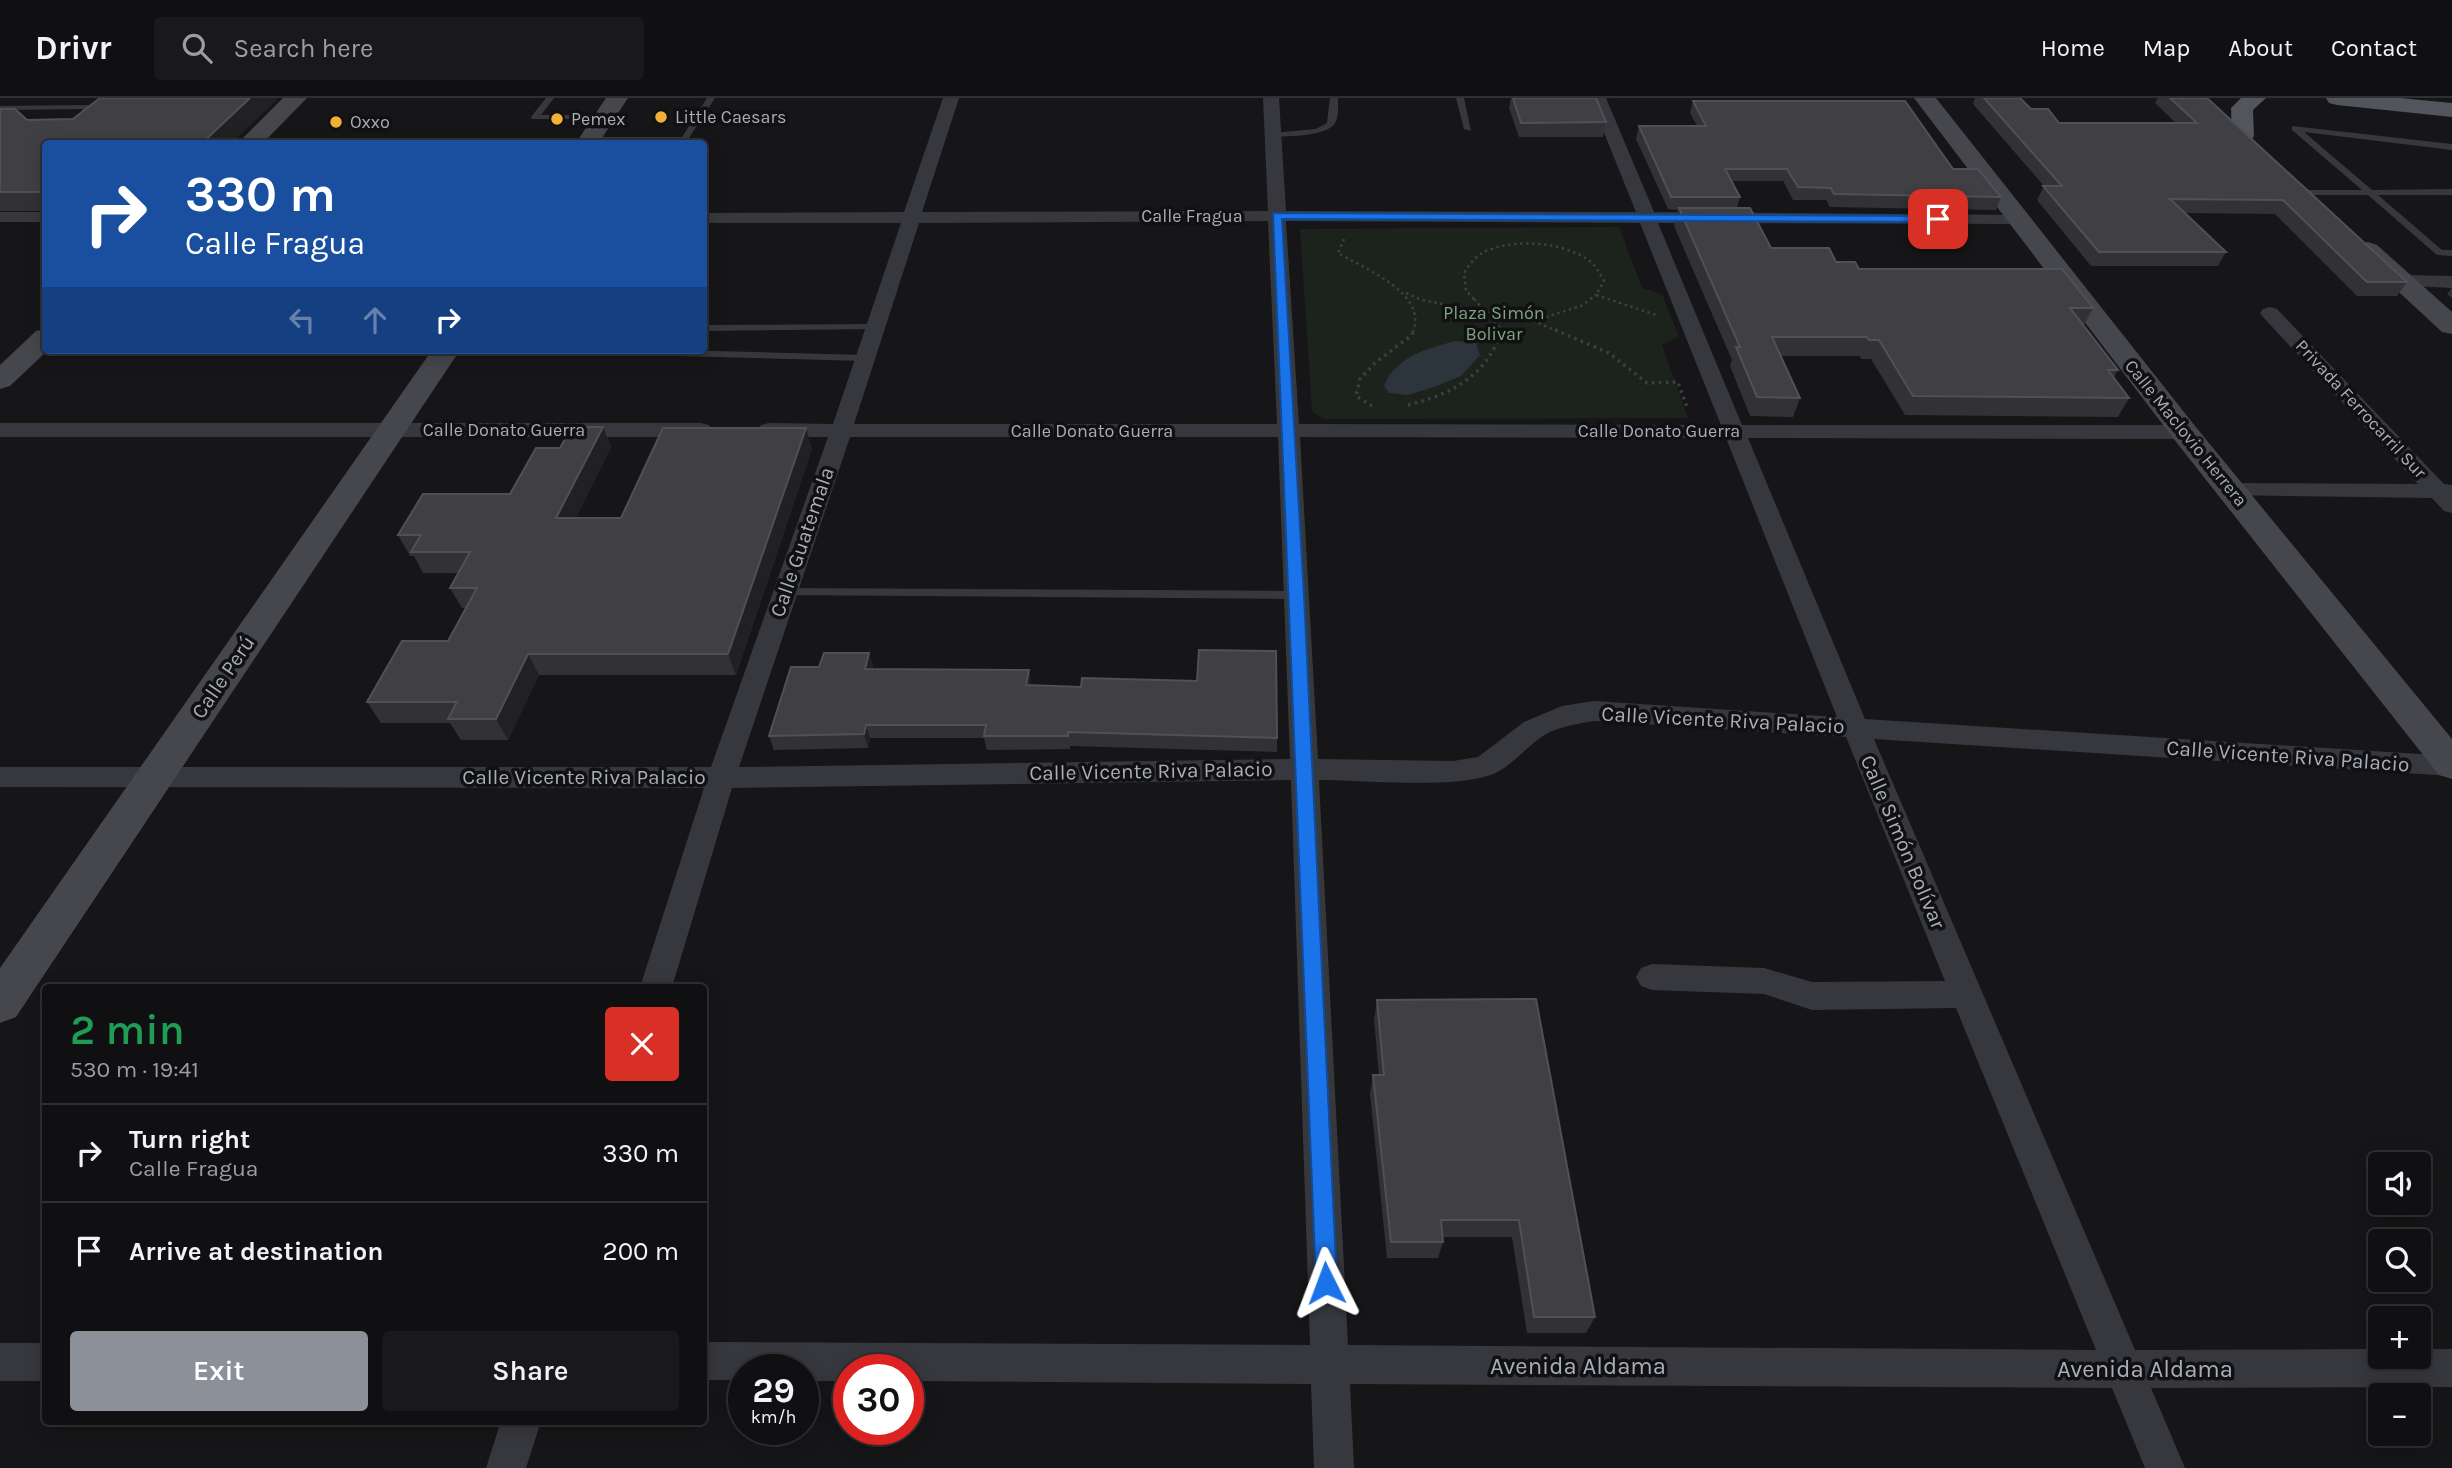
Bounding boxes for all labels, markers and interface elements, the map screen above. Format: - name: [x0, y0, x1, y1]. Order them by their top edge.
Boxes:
- search box: [154, 17, 644, 80]
- text: Drivr: [35, 29, 112, 67]
- icon: search: [178, 29, 216, 67]
- text: Search here: [234, 33, 373, 64]
- text: Home: [2041, 34, 2105, 62]
- text: Map: [2143, 34, 2190, 62]
- text: About: [2228, 34, 2293, 62]
- text: Contact: [2331, 34, 2417, 62]
- place label: Little Caesars: [675, 106, 786, 128]
- place label: Pemex: [571, 108, 626, 130]
- marker: Little Caesars: [653, 109, 669, 125]
- place label: Oxxo: [350, 111, 390, 133]
- marker: Pemex: [549, 111, 565, 127]
- marker: Oxxo: [328, 114, 344, 130]
- text: 330 m: [185, 166, 336, 223]
- icon: right: [70, 168, 161, 259]
- pin: [1908, 189, 1968, 249]
- icon: arrive: [1919, 200, 1957, 238]
- street label: Calle Fragua: [1141, 205, 1243, 227]
- text: Calle Fragua: [185, 225, 365, 262]
- icon: left: [283, 301, 321, 339]
- icon: ahead: [356, 301, 394, 339]
- icon: right: [429, 301, 467, 339]
- park label: Plaza Simón Bolivar: [1443, 302, 1545, 345]
- street label: Privada Ferrocarril Sur: [2291, 335, 2431, 483]
- street label: Calle Maclovio Herrera: [2120, 355, 2252, 511]
- street label: Calle Donato Guerra: [423, 419, 585, 441]
- street label: Calle Donato Guerra: [1011, 420, 1173, 442]
- street label: Calle Donato Guerra: [1578, 420, 1740, 442]
- street label: Calle Guatemala: [765, 464, 839, 620]
- street label: Calle Perú: [187, 631, 259, 723]
- street label: Calle Vicente Riva Palacio: [1601, 702, 1845, 738]
- street label: Calle Vicente Riva Palacio: [2166, 736, 2410, 776]
- street label: Calle Simón Bolívar: [1856, 752, 1951, 933]
- street label: Calle Vicente Riva Palacio: [1029, 757, 1273, 785]
- street label: Calle Vicente Riva Palacio: [462, 765, 706, 789]
- text: 2 min: [70, 1005, 185, 1055]
- button: close: [605, 1007, 679, 1081]
- text: 530 m · 19:41: [70, 1056, 199, 1083]
- text: Turn right: [129, 1124, 250, 1155]
- icon: right: [70, 1134, 108, 1172]
- text: 330 m: [602, 1138, 679, 1169]
- map controls: [2368, 1152, 2431, 1446]
- button: sound: [2368, 1152, 2431, 1215]
- text: Calle Fragua: [129, 1155, 259, 1182]
- button: search: [2368, 1229, 2431, 1292]
- icon: arrive: [70, 1232, 108, 1270]
- text: Arrive at destination: [129, 1236, 383, 1267]
- text: 200 m: [603, 1236, 679, 1267]
- position arrow: [1289, 1246, 1363, 1320]
- button: +: [2368, 1306, 2431, 1369]
- button: Exit: [70, 1331, 368, 1411]
- button: Share: [382, 1331, 679, 1411]
- street label: Avenida Aldama: [1490, 1352, 1666, 1380]
- speed limit sign: 30: [833, 1354, 924, 1445]
- street label: Avenida Aldama: [2057, 1355, 2233, 1383]
- text: 29: [752, 1370, 795, 1411]
- button: −: [2368, 1383, 2431, 1446]
- text: km/h: [751, 1406, 796, 1428]

